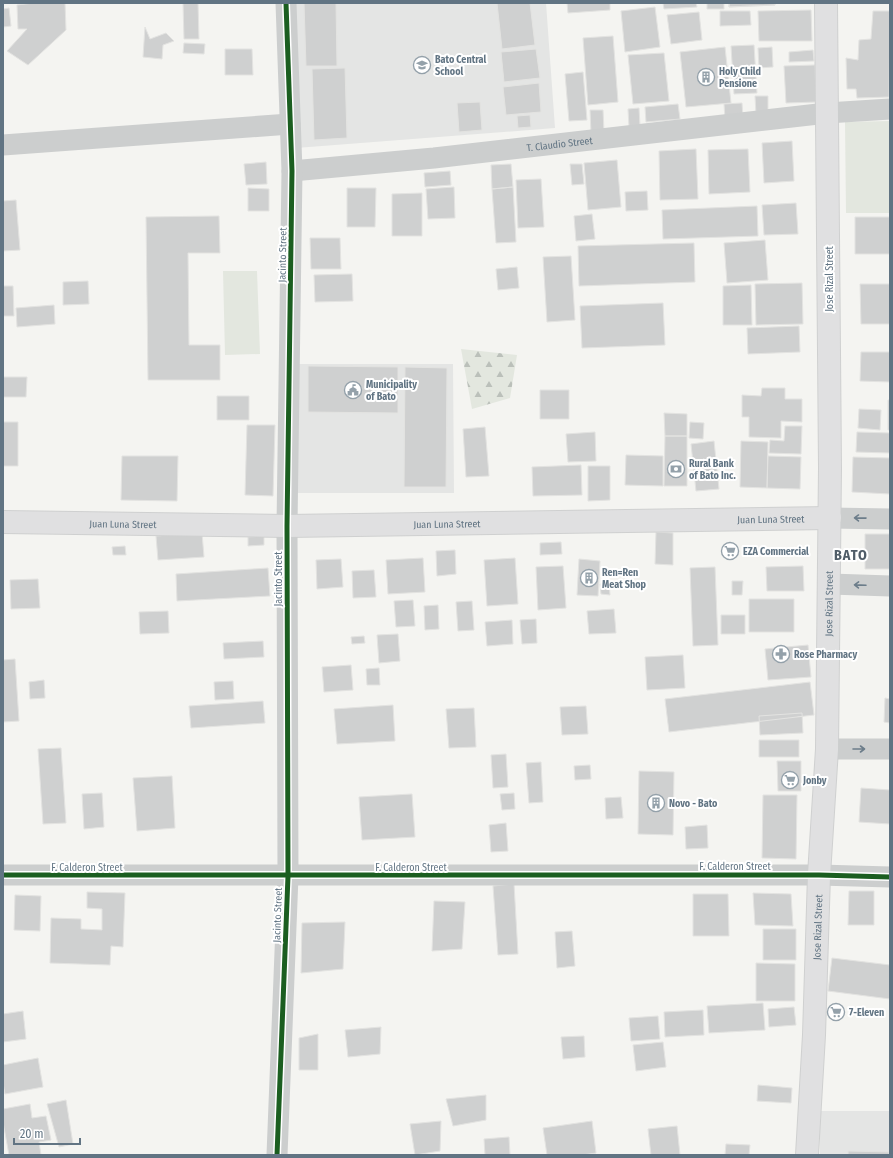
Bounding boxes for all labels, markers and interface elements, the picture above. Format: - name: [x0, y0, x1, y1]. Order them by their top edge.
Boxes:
- place label: Bato Central School: [435, 54, 486, 78]
- school or university icon: Bato Central School: [412, 55, 432, 75]
- place label: Holy Child Pensione: [719, 66, 761, 90]
- building icon: Holy Child Pensione: [696, 67, 716, 87]
- street label: T. Claudio Street: [526, 135, 594, 154]
- street label: Jacinto Street: [277, 227, 289, 283]
- street label: Jose Rizal Street: [824, 245, 836, 312]
- place label: Municipality of Bato: [366, 379, 417, 403]
- public building icon: Municipality of Bato: [343, 380, 363, 400]
- place label: Rural Bank of Bato Inc.: [689, 458, 736, 482]
- bank icon: Rural Bank of Bato Inc.: [666, 459, 686, 479]
- street label: Juan Luna Street: [737, 513, 805, 526]
- one-way arrow: [854, 514, 867, 522]
- street label: Juan Luna Street: [89, 518, 157, 531]
- street label: Juan Luna Street: [413, 518, 481, 531]
- supermarket icon: EZA Commercial: [720, 541, 740, 561]
- place label: EZA Commercial: [743, 546, 809, 558]
- district label: BATO: [834, 547, 868, 564]
- street label: Jacinto Street: [273, 551, 285, 607]
- place label: Ren=Ren Meat Shop: [602, 567, 647, 591]
- building icon: Ren=Ren Meat Shop: [579, 568, 599, 588]
- street label: Jose Rizal Street: [823, 570, 836, 637]
- one-way arrow: [854, 581, 867, 589]
- pharmacy icon: Rose Pharmacy: [771, 644, 791, 664]
- place label: Rose Pharmacy: [794, 649, 857, 661]
- one-way arrow: [852, 745, 865, 753]
- supermarket icon: Jonby: [780, 770, 800, 790]
- place label: Jonby: [802, 775, 827, 787]
- building icon: Novo - Bato: [646, 793, 666, 813]
- place label: Novo - Bato: [669, 798, 718, 810]
- street label: F. Calderon Street: [699, 861, 771, 873]
- street label: F. Calderon Street: [51, 862, 123, 874]
- street label: F. Calderon Street: [375, 862, 447, 874]
- street label: Jacinto Street: [271, 887, 285, 943]
- street label: Jose Rizal Street: [811, 893, 825, 960]
- supermarket icon: 7-Eleven: [826, 1002, 846, 1022]
- place label: 7-Eleven: [849, 1007, 884, 1019]
- scale bar: [14, 1120, 80, 1146]
- text: 20 m: [20, 1127, 44, 1141]

